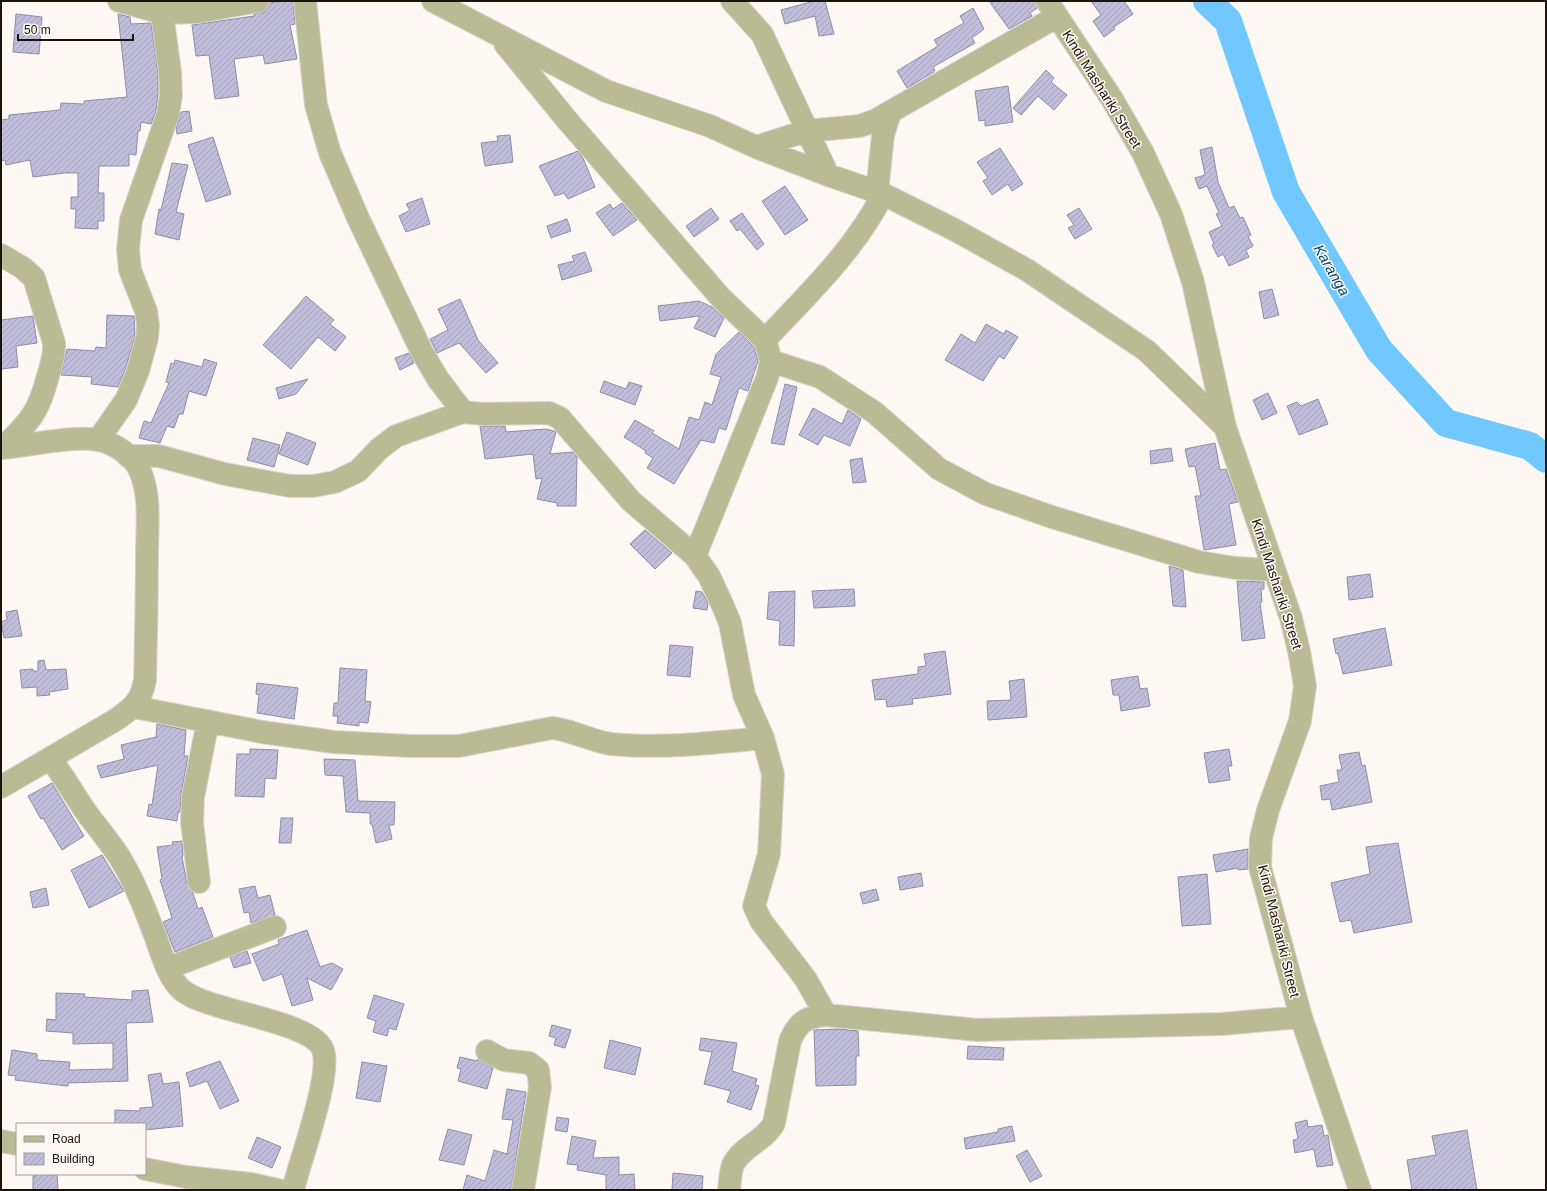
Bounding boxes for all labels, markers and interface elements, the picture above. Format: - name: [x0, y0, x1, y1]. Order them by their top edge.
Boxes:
- scale bar: [18, 16, 133, 42]
- text: 50 m: [24, 23, 51, 37]
- street label: Kindi Mashariki Street: [1059, 27, 1145, 151]
- water label: Karanga: [1310, 241, 1354, 299]
- street label: Kindi Mashariki Street: [1248, 517, 1306, 651]
- street label: Kindi Mashariki Street: [1255, 863, 1303, 999]
- legend: [16, 1123, 146, 1175]
- text: Road: [52, 1132, 81, 1146]
- text: Building: [52, 1152, 95, 1166]

